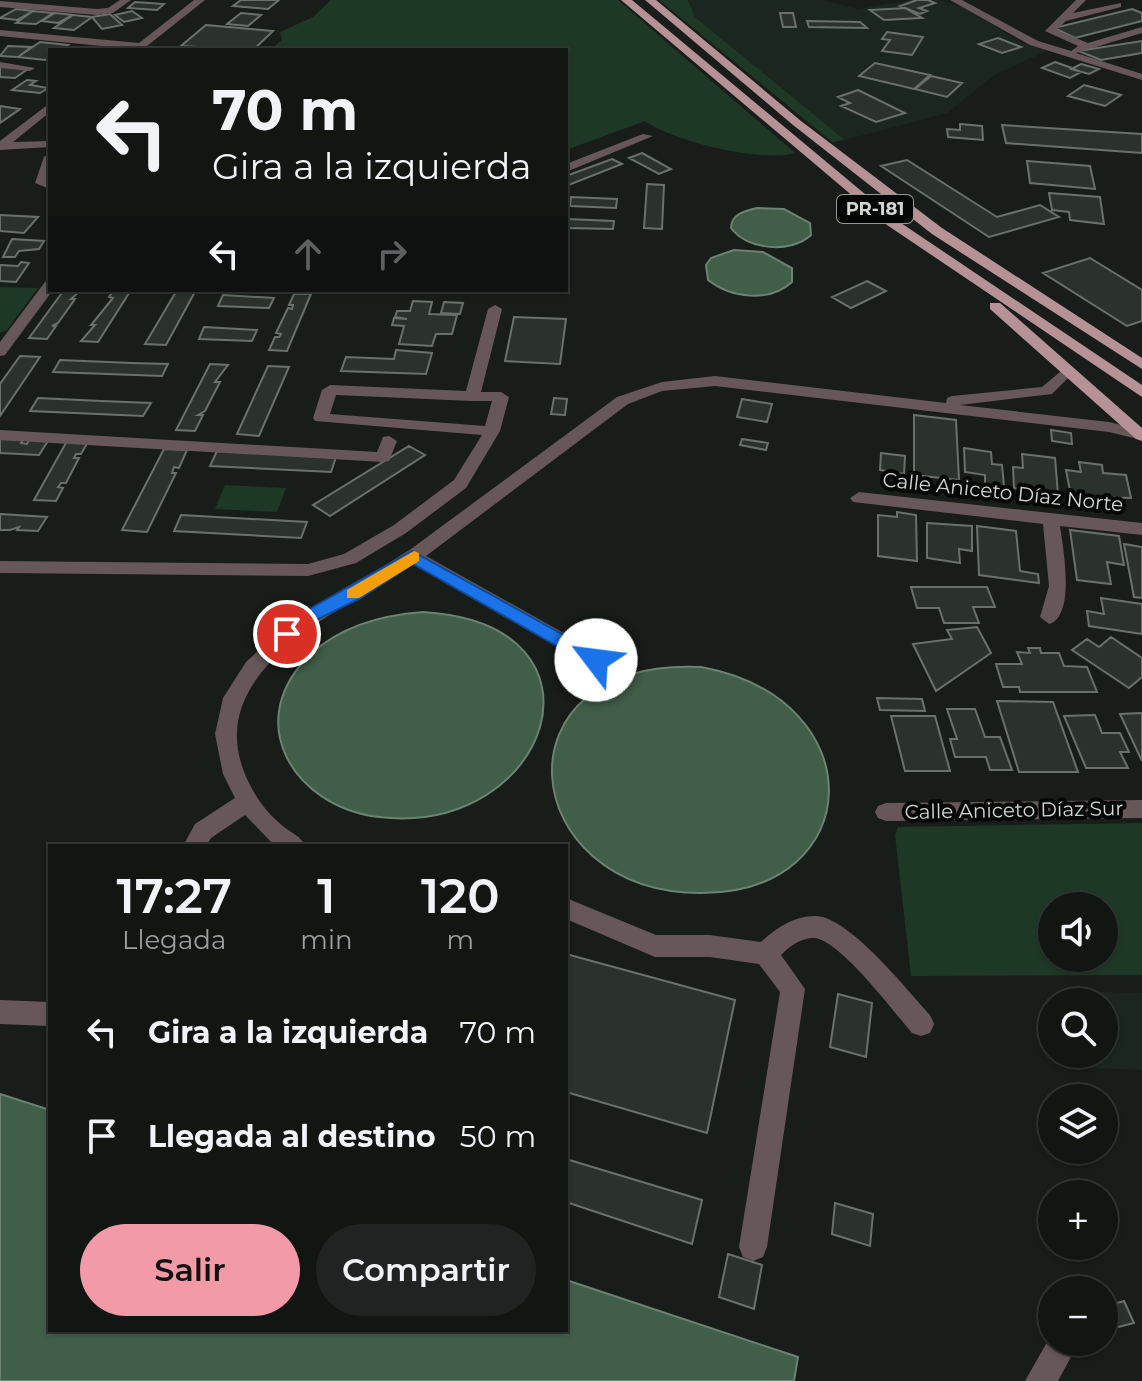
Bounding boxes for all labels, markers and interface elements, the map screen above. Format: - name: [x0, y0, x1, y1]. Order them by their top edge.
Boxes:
- text: 70 m: [212, 76, 358, 144]
- icon: left: [80, 80, 184, 184]
- text: Gira a la izquierda: [212, 144, 532, 188]
- road number: PR-181: [837, 195, 913, 223]
- icon: left: [202, 232, 246, 276]
- icon: ahead: [286, 232, 330, 276]
- icon: right: [370, 232, 414, 276]
- street label: Calle Aniceto Díaz Norte: [881, 467, 1125, 517]
- pin: [253, 600, 321, 668]
- icon: arrive: [265, 612, 309, 656]
- position arrow: [554, 618, 638, 702]
- street label: Calle Aniceto Díaz Sur: [904, 796, 1124, 824]
- text: 17:27: [116, 867, 232, 925]
- text: 1: [317, 867, 336, 925]
- text: 120: [421, 867, 500, 925]
- map controls: [1038, 892, 1118, 1356]
- button: sound: [1038, 892, 1118, 972]
- text: Llegada: [122, 924, 226, 956]
- text: min: [300, 924, 352, 956]
- text: m: [446, 924, 474, 956]
- button: search: [1038, 988, 1118, 1068]
- icon: left: [80, 1010, 124, 1054]
- text: Gira a la izquierda: [148, 1014, 428, 1051]
- text: 70 m: [459, 1014, 536, 1051]
- button: layers: [1038, 1084, 1118, 1164]
- icon: arrive: [80, 1114, 124, 1158]
- text: Llegada al destino: [148, 1118, 436, 1155]
- text: 50 m: [460, 1118, 536, 1155]
- button: +: [1038, 1180, 1118, 1260]
- button: Salir: [80, 1224, 300, 1316]
- button: Compartir: [316, 1224, 536, 1316]
- button: −: [1038, 1276, 1118, 1356]

